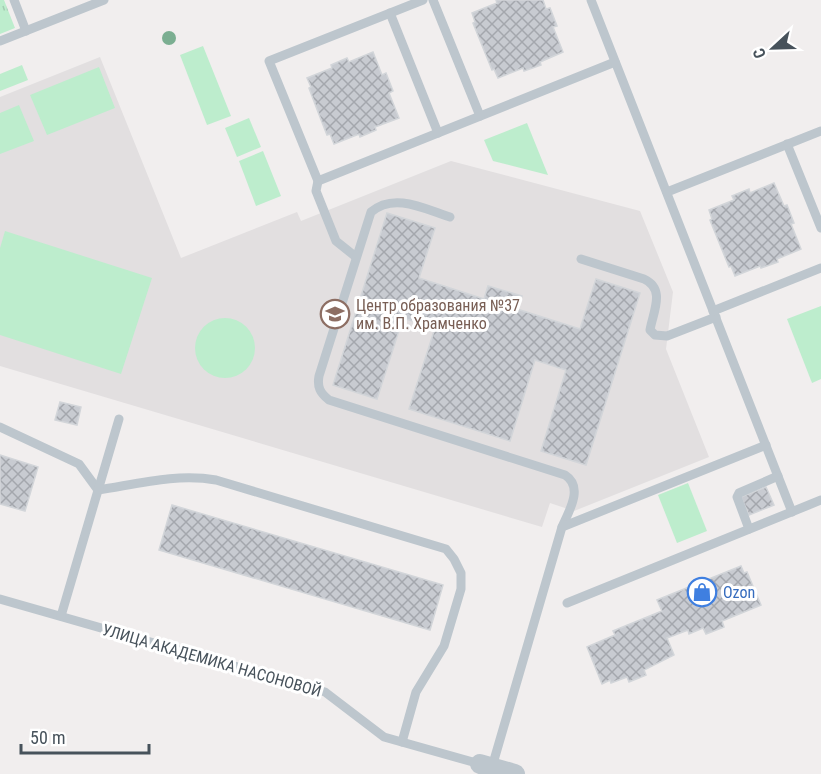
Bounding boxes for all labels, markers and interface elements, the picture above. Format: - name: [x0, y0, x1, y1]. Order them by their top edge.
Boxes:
- north arrow: [743, 18, 803, 78]
- text: С: [749, 46, 770, 61]
- place label: Центр образования №37 им. В.П. Храмченко: [356, 296, 520, 333]
- school or university icon: Центр образования №37 им. В.П. Храмченко: [319, 298, 351, 330]
- shop icon: Ozon: [686, 576, 718, 608]
- place label: Ozon: [723, 583, 755, 602]
- street label: УЛИЦА АКАДЕМИКА НАСОНОВОЙ: [100, 620, 324, 701]
- scale bar: [21, 717, 148, 755]
- text: 50 m: [30, 727, 65, 748]

